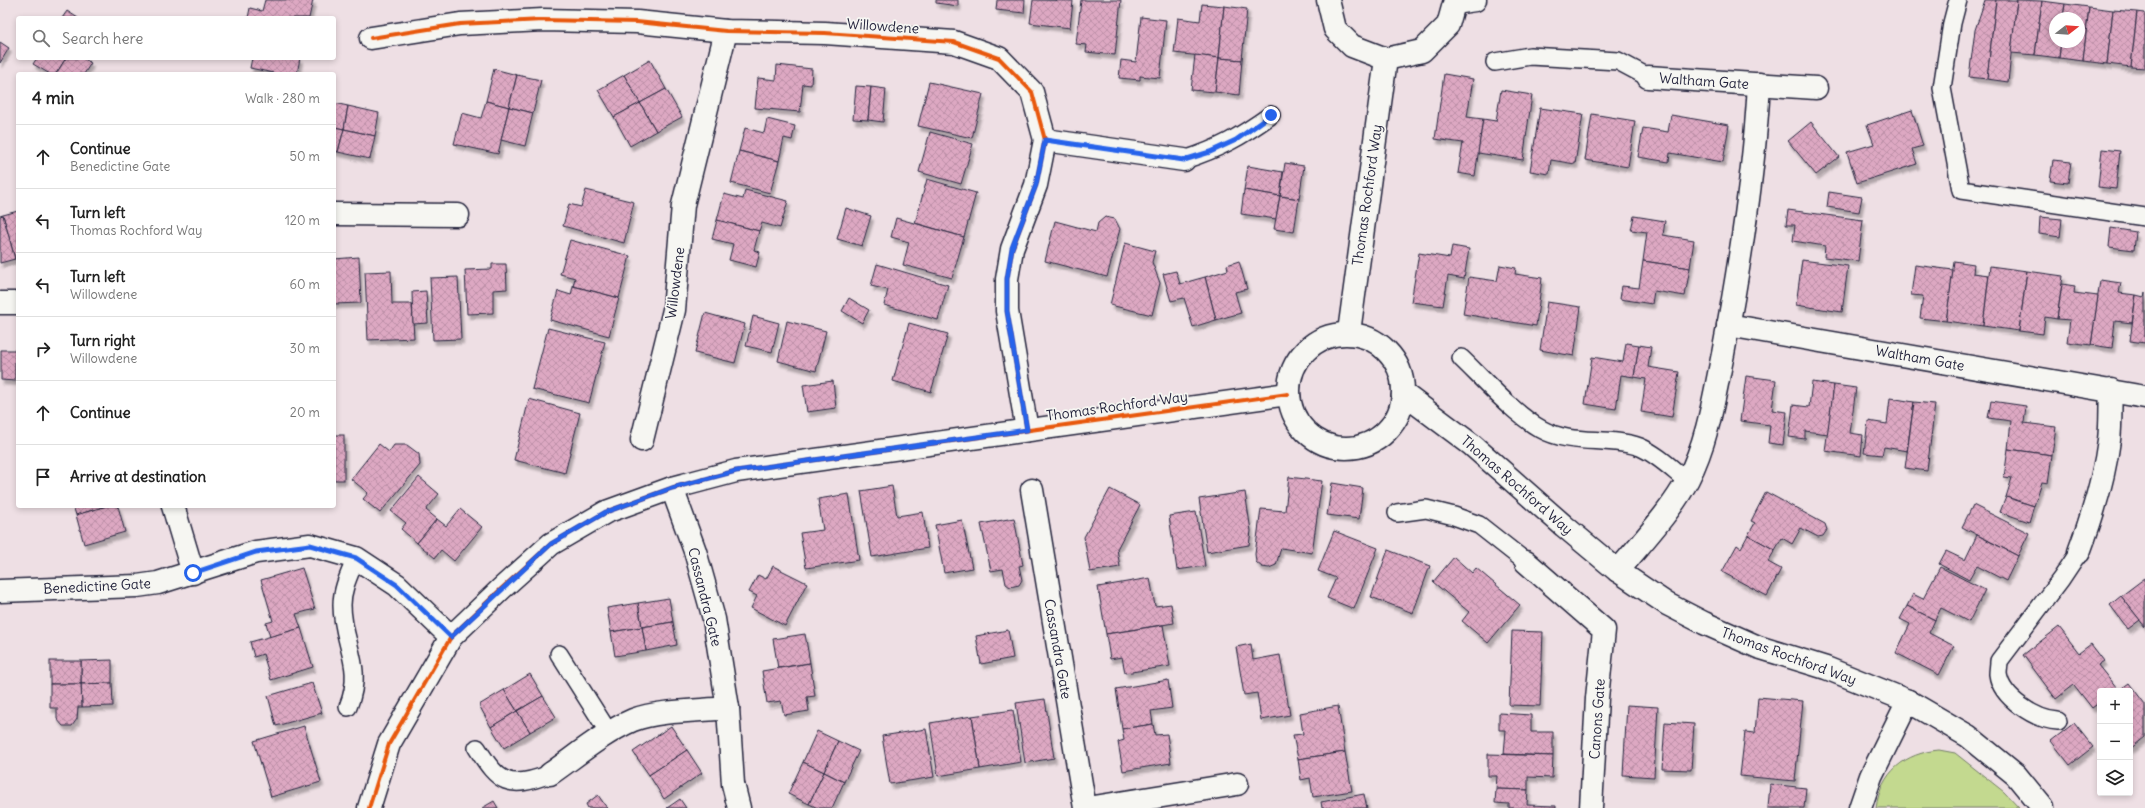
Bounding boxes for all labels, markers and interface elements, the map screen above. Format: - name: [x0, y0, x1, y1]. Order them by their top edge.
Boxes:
- north arrow: [2049, 12, 2085, 48]
- street label: Willowdene: [846, 14, 920, 38]
- search box: [16, 16, 336, 60]
- icon: search: [30, 27, 52, 49]
- text: Search here: [62, 29, 143, 48]
- street label: Waltham Gate: [1658, 69, 1750, 93]
- text: 4 min: [32, 87, 74, 109]
- text: Walk · 280 m: [245, 90, 320, 107]
- route end: [1262, 106, 1280, 124]
- street label: Thomas Rochford Way: [1348, 123, 1386, 267]
- text: Continue: [70, 139, 131, 158]
- icon: ahead: [32, 146, 54, 168]
- text: 50 m: [289, 148, 320, 165]
- text: Benedictine Gate: [70, 158, 170, 175]
- text: Turn left: [70, 203, 125, 222]
- icon: left: [32, 210, 54, 232]
- text: 120 m: [285, 212, 320, 229]
- text: Thomas Rochford Way: [70, 222, 202, 239]
- street label: Willowdene: [662, 246, 688, 320]
- text: Turn left: [70, 267, 125, 286]
- icon: left: [32, 274, 54, 296]
- text: 60 m: [289, 276, 320, 293]
- text: Willowdene: [70, 286, 137, 303]
- text: Turn right: [70, 331, 135, 350]
- icon: right: [32, 338, 54, 360]
- text: 30 m: [290, 340, 320, 357]
- street label: Waltham Gate: [1874, 341, 1966, 375]
- text: Willowdene: [70, 350, 137, 367]
- street label: Thomas Rochford Way: [1045, 387, 1189, 425]
- icon: ahead: [32, 402, 54, 424]
- text: Continue: [70, 403, 131, 422]
- text: 20 m: [290, 404, 320, 421]
- street label: Thomas Rochford Way: [1457, 431, 1577, 539]
- icon: arrive: [32, 466, 54, 488]
- text: Arrive at destination: [70, 467, 206, 486]
- street label: Cassandra Gate: [684, 546, 726, 648]
- route start: [184, 564, 202, 582]
- street label: Benedictine Gate: [43, 574, 151, 598]
- street label: Cassandra Gate: [1040, 598, 1076, 700]
- street label: Thomas Rochford Way: [1719, 623, 1859, 689]
- street label: Canons Gate: [1585, 678, 1609, 760]
- map controls: [2097, 688, 2133, 796]
- button: +: [2097, 688, 2133, 724]
- button: −: [2097, 724, 2133, 760]
- button: layers: [2097, 760, 2133, 796]

